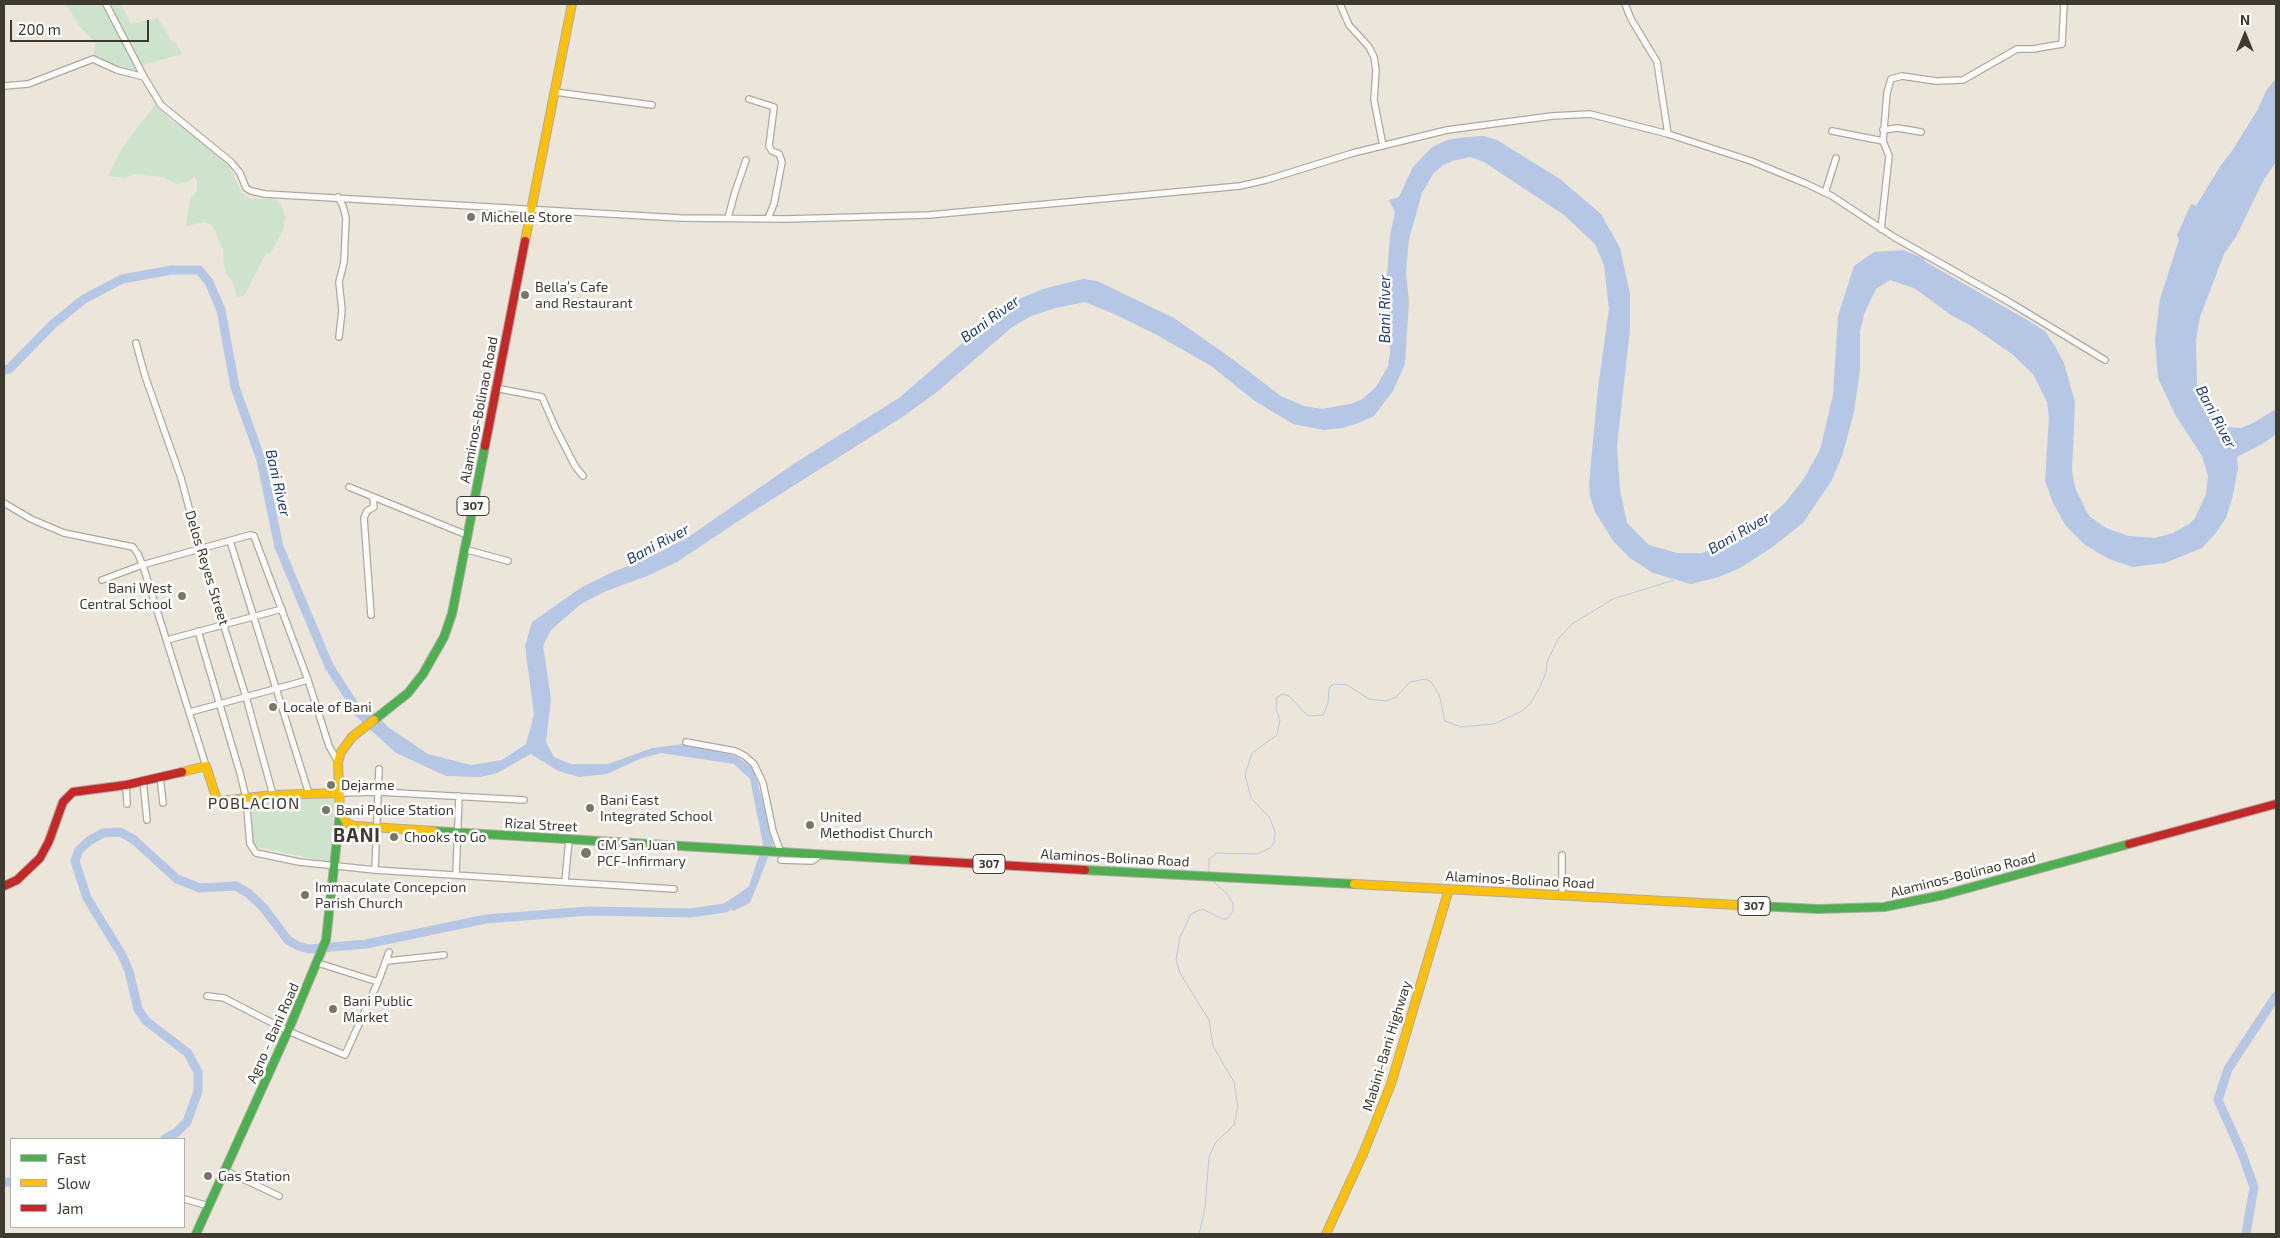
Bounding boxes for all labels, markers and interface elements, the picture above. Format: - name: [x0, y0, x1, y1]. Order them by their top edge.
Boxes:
- scale bar: [12, 10, 151, 42]
- north arrow: [2220, 10, 2270, 60]
- text: N: [2240, 11, 2250, 28]
- text: 200 m: [18, 20, 61, 38]
- place label: Michelle Store: [481, 209, 572, 225]
- marker: Michelle Store: [465, 211, 477, 223]
- water label: Bani River: [1376, 275, 1394, 343]
- place label: Bella’s Cafe and Restaurant: [535, 279, 633, 312]
- marker: Bella’s Cafe and Restaurant: [519, 289, 531, 301]
- water label: Bani River: [957, 292, 1023, 346]
- street label: Alaminos-Bolinao Road: [457, 335, 501, 485]
- water label: Bani River: [2192, 383, 2240, 451]
- water label: Bani River: [262, 448, 294, 518]
- road number: 307: [457, 496, 489, 516]
- water label: Bani River: [1705, 508, 1773, 558]
- street label: Delos Reyes Street: [182, 509, 232, 627]
- water label: Bani River: [624, 520, 692, 568]
- place label: Bani West Central School: [80, 580, 172, 612]
- marker: Bani West Central School: [176, 590, 188, 602]
- place label: Locale of Bani: [283, 699, 372, 715]
- marker: Locale of Bani: [267, 701, 279, 713]
- place label: Dejarme: [341, 777, 394, 793]
- marker: Dejarme: [325, 779, 337, 791]
- place label: Bani East Integrated School: [600, 792, 713, 824]
- district label: POBLACION: [207, 794, 301, 814]
- place label: Bani Police Station: [336, 802, 454, 818]
- marker: Bani East Integrated School: [584, 802, 596, 814]
- marker: Bani Police Station: [320, 804, 332, 816]
- place label: United Methodist Church: [820, 809, 933, 842]
- street label: Rizal Street: [504, 815, 578, 835]
- marker: United Methodist Church: [804, 819, 816, 831]
- district label: BANI: [333, 825, 381, 847]
- place label: Chooks to Go: [404, 829, 487, 845]
- marker: Chooks to Go: [388, 831, 400, 843]
- place label: CM San Juan PCF-Infirmary: [597, 837, 686, 870]
- marker: CM San Juan PCF-Infirmary: [579, 846, 593, 860]
- street label: Alaminos-Bolinao Road: [1040, 846, 1190, 870]
- street label: Alaminos-Bolinao Road: [1889, 849, 2037, 901]
- road number: 307: [973, 854, 1005, 874]
- street label: Alaminos-Bolinao Road: [1445, 868, 1595, 892]
- place label: Immaculate Concepcion Parish Church: [315, 879, 466, 912]
- marker: Immaculate Concepcion Parish Church: [299, 889, 311, 901]
- road number: 307: [1738, 896, 1770, 916]
- street label: Mabini-Bani Highway: [1359, 979, 1415, 1113]
- street label: Agno - Bani Road: [243, 980, 303, 1086]
- place label: Bani Public Market: [343, 993, 413, 1026]
- marker: Bani Public Market: [327, 1003, 339, 1015]
- legend: [10, 1138, 185, 1228]
- text: Fast: [57, 1149, 86, 1167]
- place label: Gas Station: [218, 1168, 290, 1184]
- marker: Gas Station: [202, 1170, 214, 1182]
- text: Slow: [57, 1174, 91, 1192]
- text: Jam: [57, 1199, 83, 1217]

